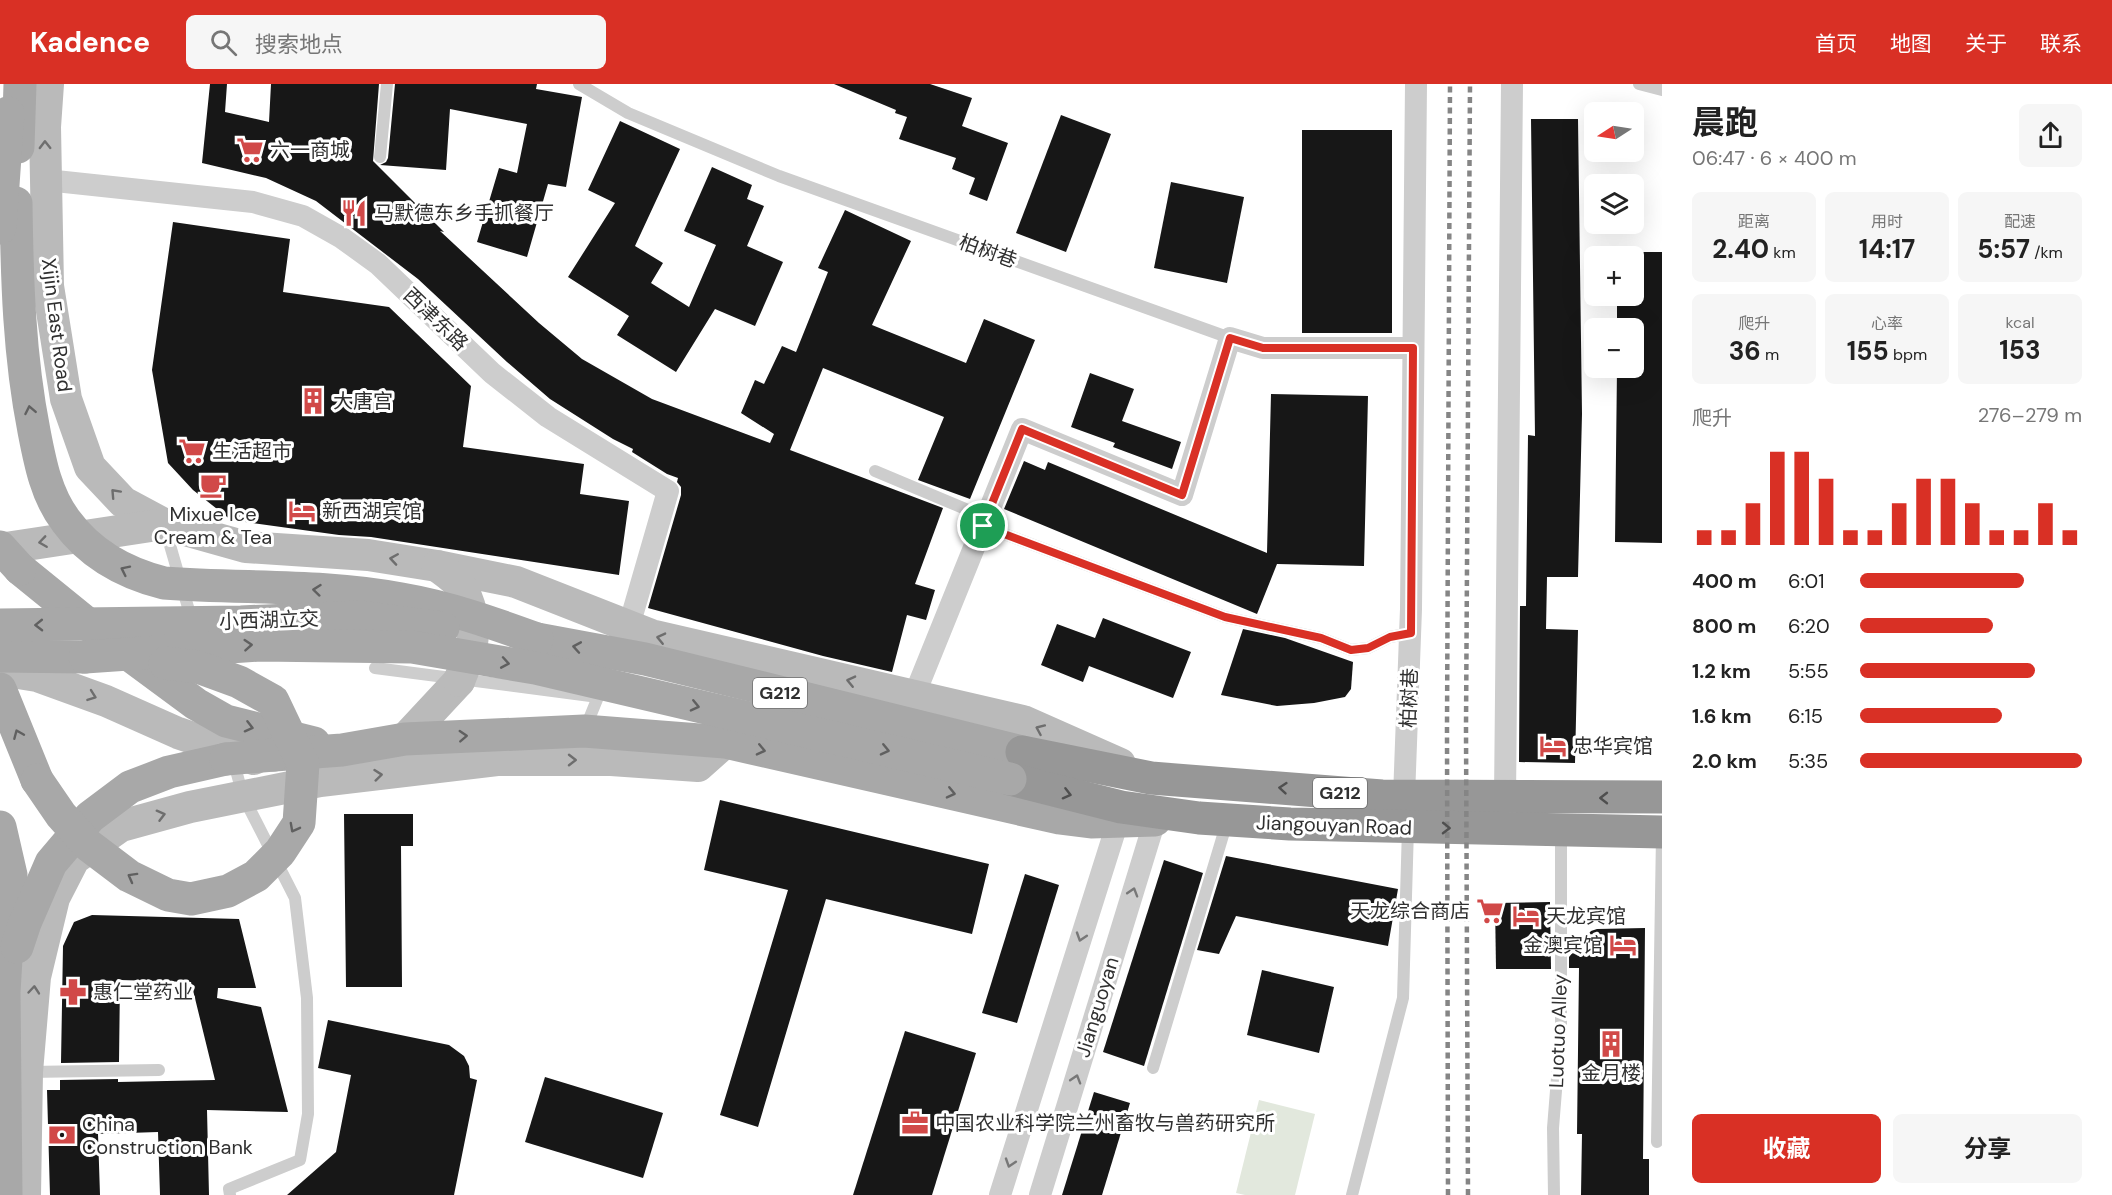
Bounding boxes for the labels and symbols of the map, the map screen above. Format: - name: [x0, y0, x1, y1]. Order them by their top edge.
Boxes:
- north arrow: [1584, 102, 1644, 162]
- supermarket icon: 六一商城: [235, 135, 265, 165]
- place label: 六一商城: [270, 137, 350, 163]
- one-way arrow: [39, 141, 52, 150]
- restaurant icon: 马默德东乡手抓餐厅: [339, 198, 369, 228]
- place label: 马默德东乡手抓餐厅: [374, 200, 554, 226]
- street label: 柏树巷: [955, 229, 1021, 273]
- street label: Xijin East Road: [36, 257, 78, 393]
- street label: 西津东路: [398, 282, 474, 356]
- building icon: 大唐宫: [298, 386, 328, 416]
- place label: 大唐宫: [333, 388, 393, 414]
- one-way arrow: [24, 406, 37, 416]
- supermarket icon: 生活超市: [177, 436, 207, 466]
- place label: 生活超市: [212, 438, 292, 464]
- cafe icon: Mixue Ice Cream & Tea: [198, 470, 228, 500]
- one-way arrow: [111, 489, 122, 500]
- hotel icon: 新西湖宾馆: [287, 496, 317, 526]
- place label: 新西湖宾馆: [322, 498, 422, 524]
- pin: [957, 500, 1008, 551]
- place label: Mixue Ice Cream & Tea: [154, 501, 272, 550]
- one-way arrow: [39, 536, 48, 548]
- one-way arrow: [390, 553, 400, 566]
- one-way arrow: [121, 566, 131, 577]
- one-way arrow: [313, 584, 322, 597]
- street label: 小西湖立交: [219, 605, 319, 635]
- one-way arrow: [35, 618, 44, 631]
- one-way arrow: [656, 632, 666, 645]
- one-way arrow: [244, 639, 253, 652]
- one-way arrow: [572, 641, 582, 654]
- one-way arrow: [500, 656, 510, 669]
- street label: 柏树巷: [1395, 668, 1423, 728]
- one-way arrow: [846, 676, 856, 689]
- road number: G212: [753, 678, 807, 708]
- one-way arrow: [86, 689, 97, 701]
- one-way arrow: [690, 698, 700, 711]
- one-way arrow: [244, 720, 254, 733]
- one-way arrow: [1035, 724, 1046, 736]
- one-way arrow: [13, 730, 25, 741]
- one-way arrow: [458, 730, 467, 743]
- hotel icon: 忠华宾馆: [1538, 731, 1568, 761]
- place label: 忠华宾馆: [1573, 733, 1653, 759]
- one-way arrow: [756, 742, 766, 755]
- one-way arrow: [880, 743, 890, 756]
- one-way arrow: [568, 754, 577, 766]
- one-way arrow: [373, 769, 383, 782]
- road number: G212: [1313, 778, 1367, 808]
- one-way arrow: [1278, 782, 1287, 795]
- one-way arrow: [946, 786, 956, 799]
- one-way arrow: [1061, 786, 1071, 799]
- one-way arrow: [1599, 792, 1608, 804]
- street label: Jiangouyan Road: [1256, 809, 1412, 841]
- one-way arrow: [155, 810, 166, 822]
- one-way arrow: [290, 822, 302, 833]
- one-way arrow: [1442, 822, 1451, 834]
- one-way arrow: [128, 873, 138, 884]
- one-way arrow: [1126, 887, 1138, 898]
- supermarket icon: 天龙综合商店: [1475, 896, 1505, 926]
- place label: 天龙综合商店: [1350, 898, 1470, 924]
- hotel icon: 天龙宾馆: [1511, 901, 1541, 931]
- place label: 天龙宾馆: [1546, 903, 1626, 929]
- hotel icon: 金澳宾馆: [1608, 930, 1638, 960]
- one-way arrow: [1076, 931, 1088, 942]
- place label: 金澳宾馆: [1523, 932, 1603, 958]
- street label: Jianguoyan: [1069, 954, 1125, 1060]
- street label: Luotuo Alley: [1543, 973, 1573, 1089]
- pharmacy icon: 惠仁堂药业: [58, 977, 88, 1007]
- place label: 惠仁堂药业: [93, 979, 193, 1005]
- one-way arrow: [27, 985, 40, 994]
- building icon: 金月楼: [1596, 1029, 1626, 1059]
- place label: 金月楼: [1581, 1060, 1641, 1086]
- one-way arrow: [1068, 1074, 1081, 1085]
- office icon: 中国农业科学院兰州畜牧与兽药研究所: [900, 1108, 930, 1138]
- place label: 中国农业科学院兰州畜牧与兽药研究所: [935, 1110, 1275, 1136]
- place label: China Construction Bank: [82, 1111, 253, 1160]
- bank icon: China Construction Bank: [47, 1120, 77, 1150]
- one-way arrow: [1005, 1157, 1017, 1168]

